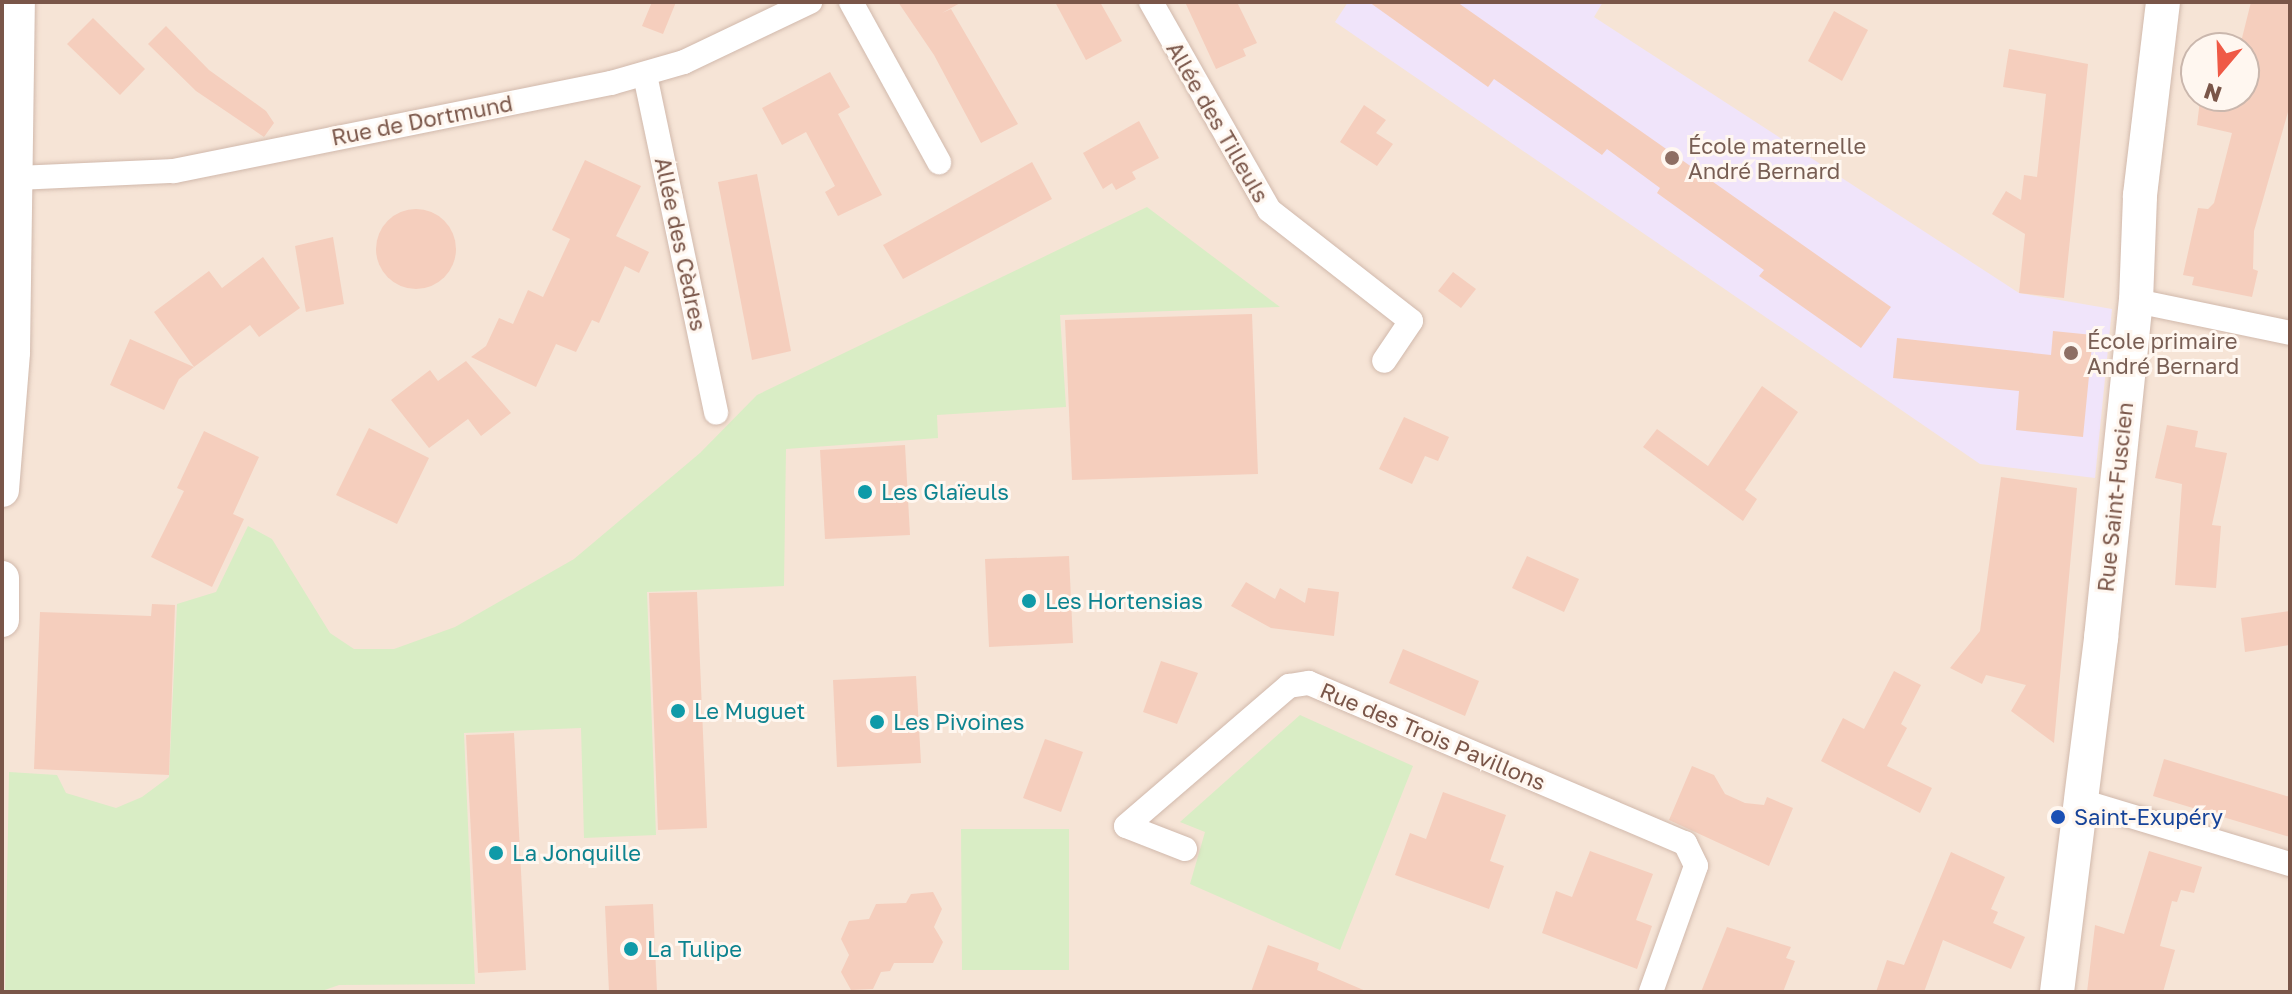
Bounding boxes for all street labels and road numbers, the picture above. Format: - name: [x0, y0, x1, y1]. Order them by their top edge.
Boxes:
- street label: Allée des Tilleuls: [1161, 37, 1275, 207]
- street label: Rue de Dortmund: [329, 89, 515, 151]
- street label: Allée des Cèdres: [650, 155, 712, 333]
- street label: Rue Saint-Fuscien: [2092, 401, 2138, 593]
- street label: Rue des Trois Pavillons: [1316, 676, 1550, 796]

